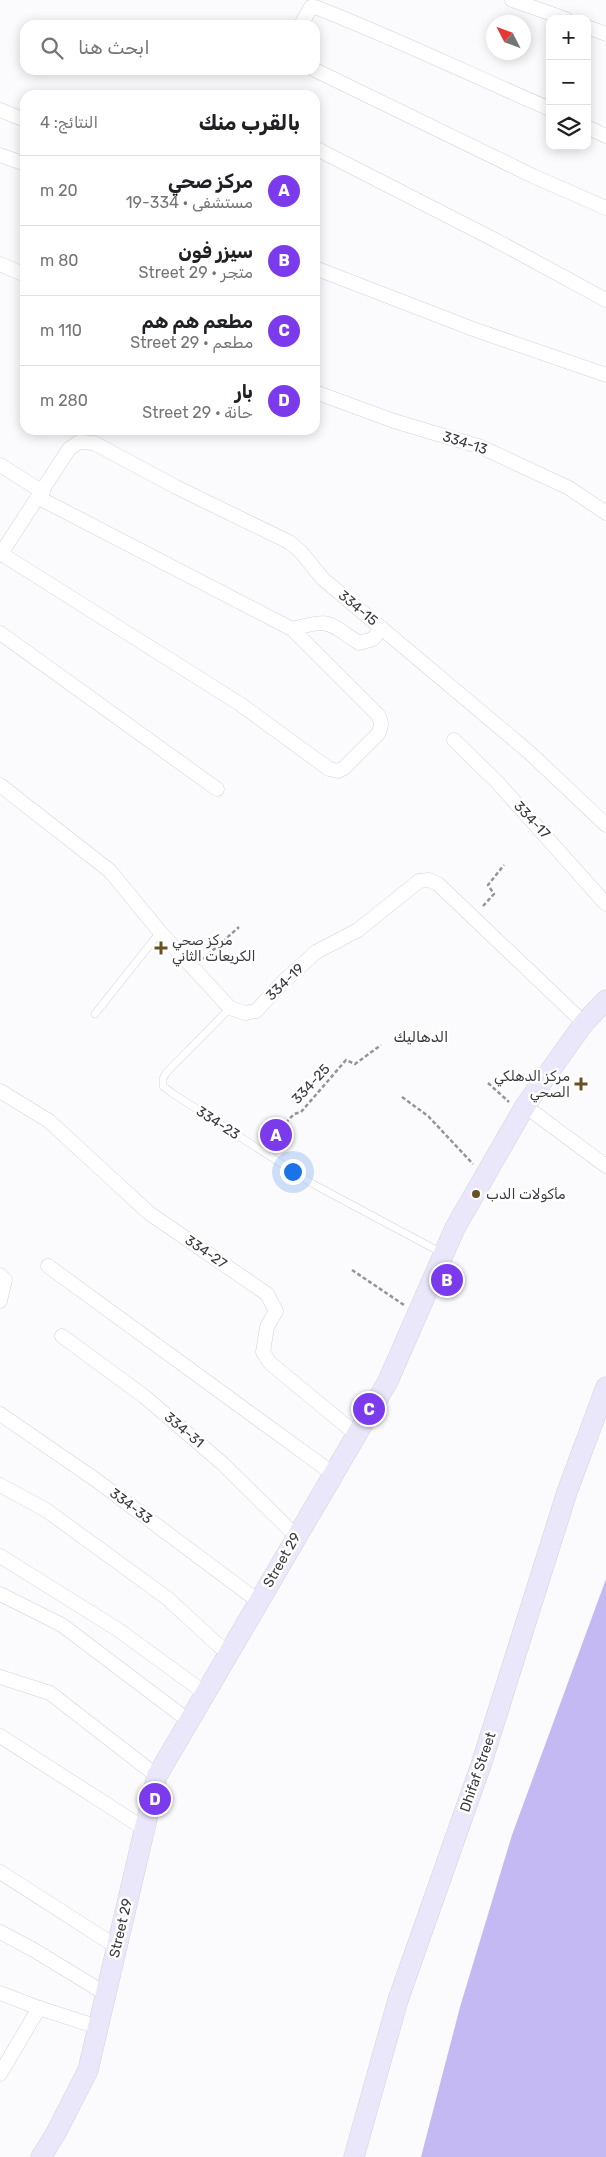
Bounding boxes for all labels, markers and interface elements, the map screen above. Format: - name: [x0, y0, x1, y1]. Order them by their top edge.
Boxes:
- north arrow: [486, 15, 531, 60]
- map controls: [546, 15, 591, 150]
- button: +: [546, 15, 591, 60]
- search box: [20, 20, 320, 75]
- icon: search: [38, 34, 66, 62]
- text: ابحث هنا: [78, 36, 150, 59]
- button: −: [546, 60, 591, 105]
- button: layers: [546, 105, 591, 150]
- text: بالقرب منك: [199, 110, 300, 135]
- text: النتائج: 4: [40, 113, 98, 132]
- text: مركز صحي: [168, 170, 253, 193]
- text: 20 m: [40, 181, 78, 200]
- text: A: [278, 181, 290, 200]
- text: مستشفى · 334-19: [126, 193, 253, 212]
- text: سيزر فون: [178, 240, 253, 263]
- text: 80 m: [40, 251, 79, 270]
- text: B: [278, 251, 290, 270]
- text: متجر · Street 29: [139, 263, 253, 282]
- text: مطعم هم هم: [142, 310, 253, 333]
- text: 110 m: [40, 321, 82, 340]
- text: C: [278, 321, 290, 340]
- text: مطعم · Street 29: [130, 333, 253, 352]
- text: بار: [235, 380, 253, 403]
- text: 280 m: [40, 391, 88, 410]
- text: D: [278, 391, 290, 410]
- text: حانة · Street 29: [142, 403, 253, 422]
- street label: 334-13: [440, 428, 490, 458]
- street label: 334-15: [335, 587, 381, 629]
- street label: 334-17: [510, 798, 554, 842]
- place label: مركز صحي الكريعات الثاني: [172, 932, 256, 967]
- marker: مركز صحي الكريعات الثاني: [154, 941, 168, 955]
- street label: 334-19: [263, 960, 307, 1004]
- district label: الدهاليك: [394, 1028, 448, 1046]
- street label: 334-25: [288, 1061, 334, 1107]
- place label: مركز الدهلكي الصحي: [494, 1068, 570, 1103]
- marker: مركز الدهلكي الصحي: [574, 1077, 588, 1091]
- street label: 334-23: [193, 1103, 243, 1143]
- pin: A: [260, 1116, 292, 1154]
- your location: [280, 1159, 306, 1185]
- place label: مأكولات الدب: [486, 1186, 566, 1203]
- marker: مأكولات الدب: [470, 1188, 482, 1200]
- street label: 334-27: [182, 1232, 230, 1272]
- pin: B: [431, 1261, 463, 1299]
- pin: C: [353, 1390, 385, 1428]
- street label: 334-31: [161, 1409, 207, 1451]
- street label: 334-33: [106, 1485, 156, 1527]
- street label: Street 29: [260, 1530, 304, 1590]
- street label: Dhifaf Street: [456, 1729, 500, 1814]
- pin: D: [139, 1780, 171, 1818]
- street label: Street 29: [106, 1897, 136, 1959]

